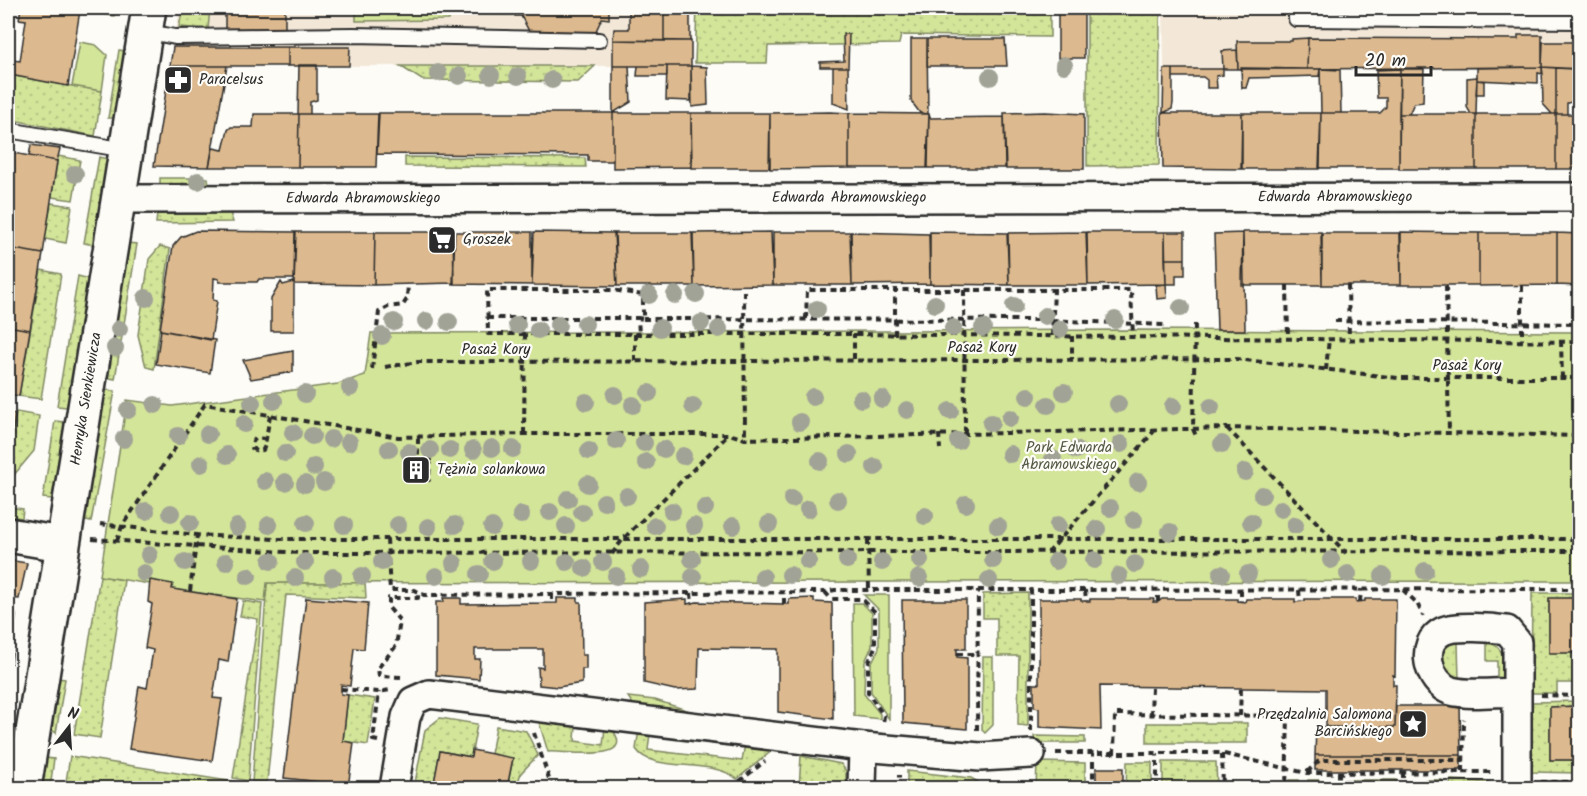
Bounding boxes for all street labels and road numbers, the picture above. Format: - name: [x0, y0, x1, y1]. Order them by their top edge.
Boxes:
- street label: Edwarda Abramowskiego: [1258, 185, 1413, 209]
- street label: Edwarda Abramowskiego: [772, 186, 927, 210]
- street label: Edwarda Abramowskiego: [286, 187, 441, 211]
- street label: Henryka Sienkiewicza: [64, 331, 109, 467]
- street label: Pasaż Kory: [948, 336, 1017, 360]
- street label: Pasaż Kory: [462, 338, 531, 362]
- street label: Pasaż Kory: [1433, 354, 1502, 378]

